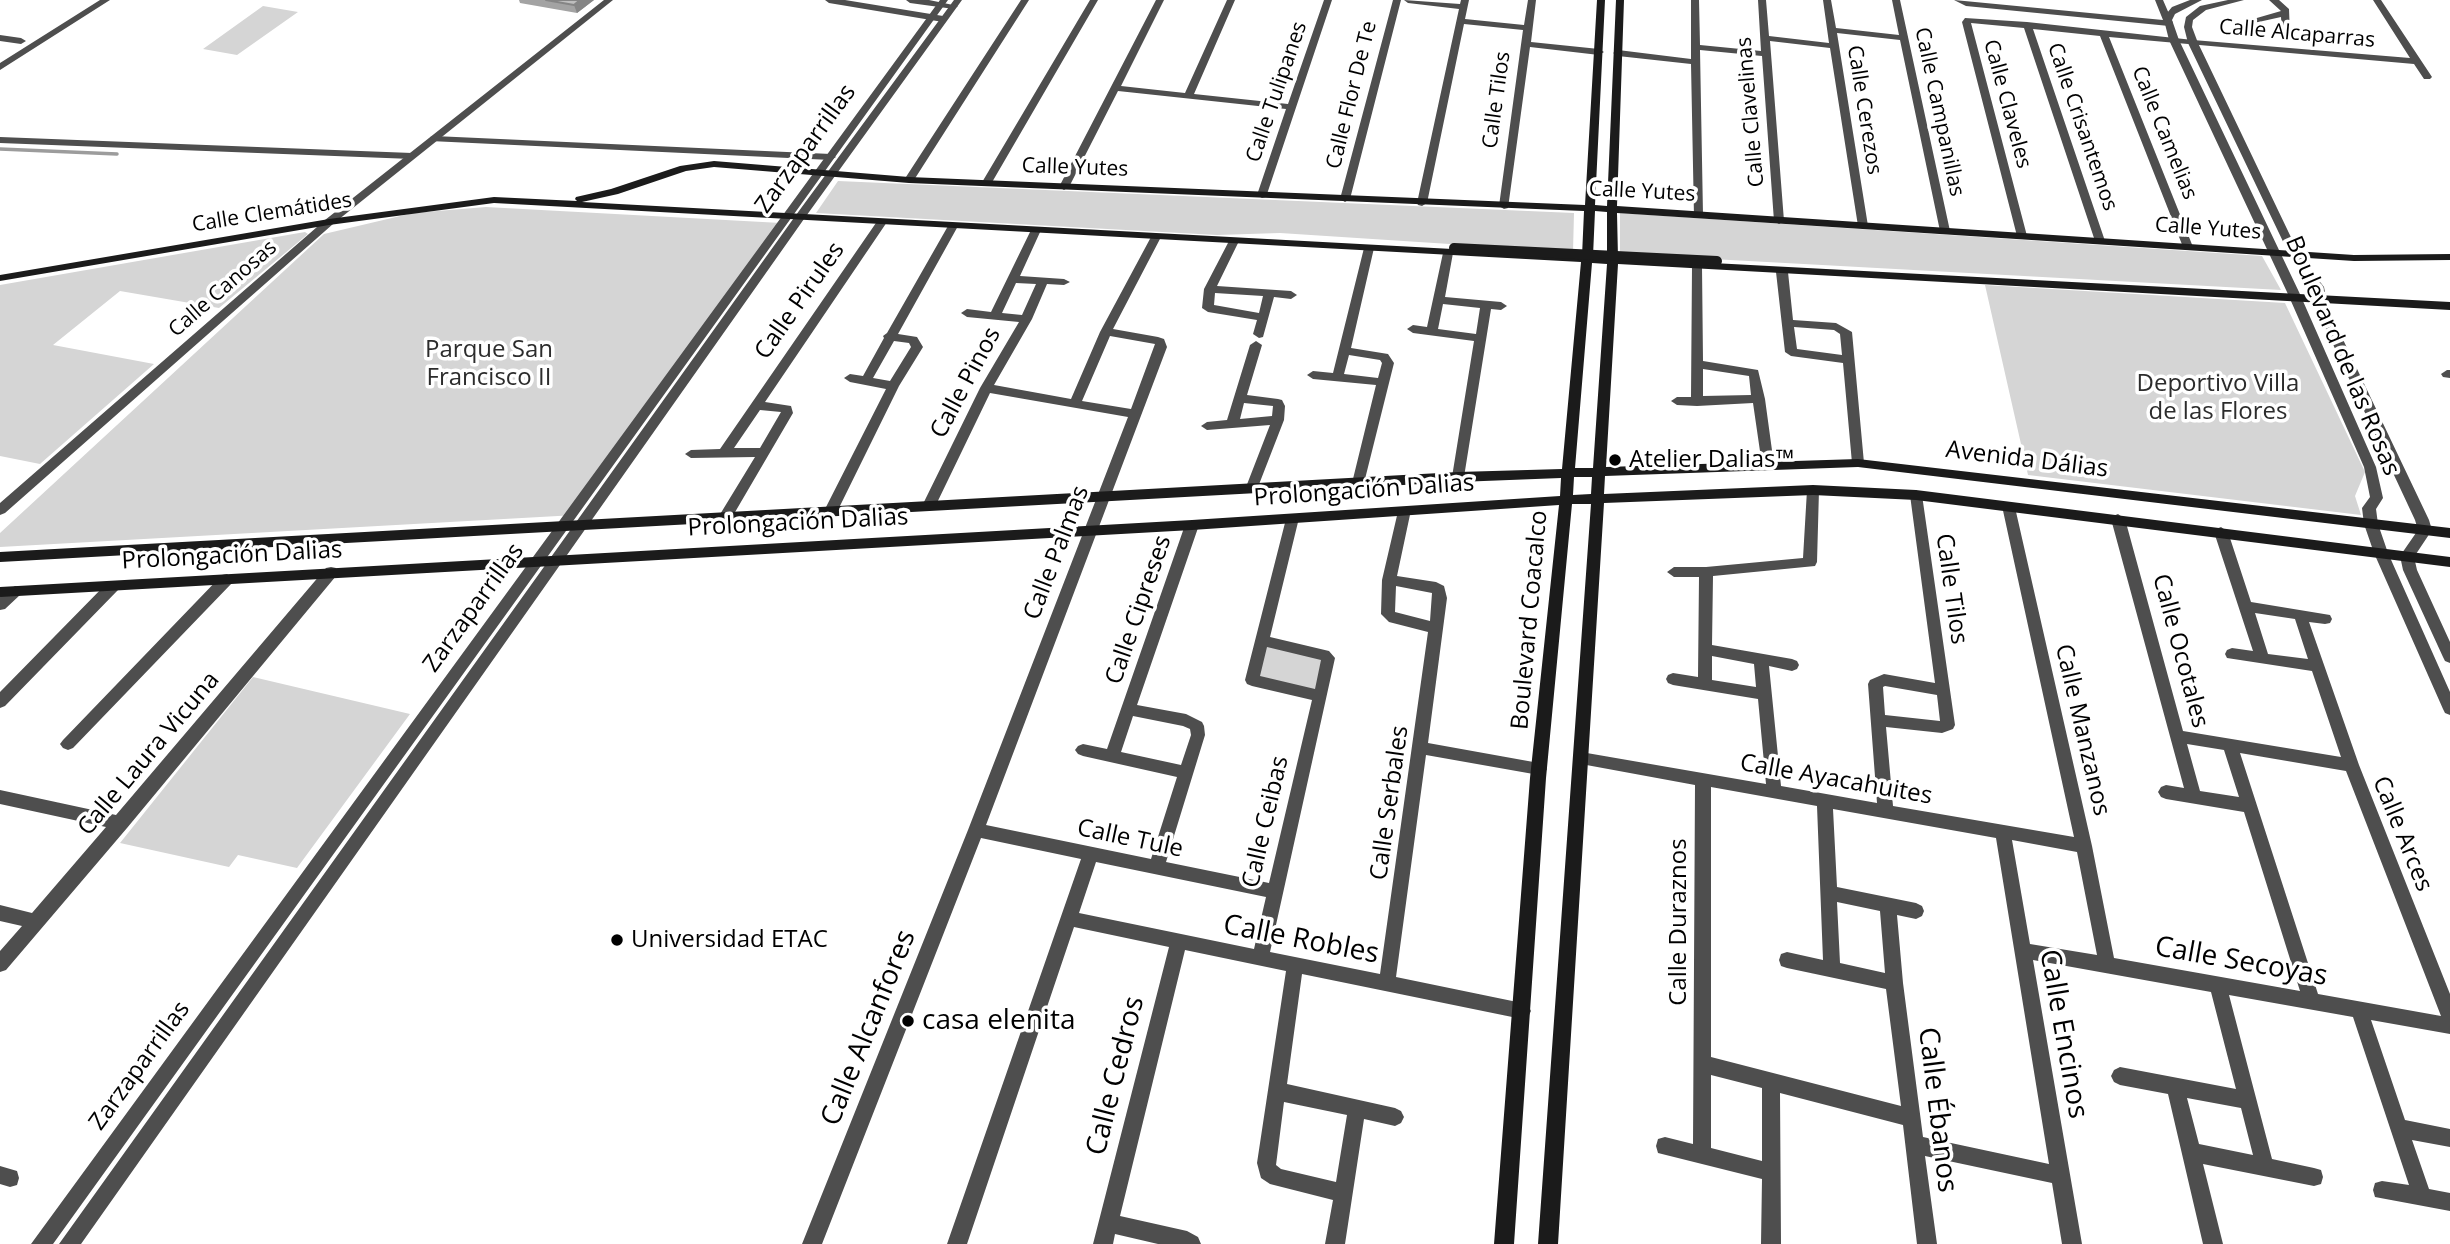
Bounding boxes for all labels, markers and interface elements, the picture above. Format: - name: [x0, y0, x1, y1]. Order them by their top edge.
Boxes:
- street label: Calle Alcaparras: [2218, 15, 2376, 53]
- street label: Calle Tulipanes: [1241, 18, 1313, 166]
- street label: Calle Flor De Te: [1321, 19, 1383, 171]
- street label: Calle Campanillas: [1909, 25, 1969, 199]
- street label: Calle Clavelinas: [1732, 36, 1770, 188]
- street label: Calle Claveles: [1978, 37, 2036, 171]
- street label: Calle Crisantemos: [2041, 40, 2123, 214]
- street label: Calle Cerezos: [1841, 44, 1887, 176]
- street label: Calle Tilos: [1478, 50, 1516, 150]
- street label: Calle Camelias: [2126, 63, 2202, 203]
- street label: Zarzaparrillas: [750, 79, 862, 219]
- street label: Calle Yutes: [1021, 154, 1129, 182]
- street label: Calle Yutes: [1588, 177, 1696, 207]
- street label: Calle Clemátides: [190, 188, 354, 238]
- street label: Calle Yutes: [2154, 213, 2262, 245]
- street label: Boulevard de las Rosas: [2279, 232, 2405, 480]
- street label: Calle Canosas: [164, 235, 282, 343]
- street label: Calle Pirules: [749, 237, 851, 365]
- street label: Calle Pinos: [925, 323, 1007, 443]
- park label: Parque San Francisco II: [425, 336, 553, 392]
- park label: Deportivo Villa de las Flores: [2137, 370, 2299, 426]
- street label: Avenida Dálias: [1944, 436, 2110, 484]
- place label: Atelier Dalias™: [1629, 446, 1794, 474]
- marker: Atelier Dalias™: [1607, 452, 1623, 468]
- street label: Prolongación Dalias: [1253, 469, 1475, 513]
- street label: Calle Palmas: [1018, 482, 1096, 624]
- street label: Prolongación Dalias: [687, 503, 909, 543]
- street label: Boulevard Coacalco: [1506, 509, 1554, 731]
- street label: Calle Cipreses: [1100, 532, 1178, 688]
- street label: Calle Tilos: [1929, 532, 1973, 646]
- street label: Prolongación Dalias: [121, 536, 343, 576]
- street label: Zarzaparrillas: [418, 538, 530, 678]
- street label: Calle Ocotales: [2146, 571, 2214, 731]
- street label: Calle Manzanos: [2048, 641, 2116, 819]
- street label: Calle Laura Vicuna: [72, 666, 226, 842]
- street label: Calle Serbales: [1365, 724, 1415, 882]
- street label: Calle Ayacahuites: [1738, 749, 1934, 811]
- street label: Calle Ceibas: [1237, 753, 1295, 891]
- street label: Calle Arces: [2366, 772, 2438, 896]
- street label: Calle Tule: [1074, 814, 1186, 864]
- street label: Calle Duraznos: [1665, 838, 1693, 1006]
- street label: Calle Robles: [1220, 908, 1382, 972]
- street label: Calle Alcanfores: [814, 925, 924, 1131]
- place label: Universidad ETAC: [631, 926, 828, 954]
- street label: Calle Secoyas: [2152, 930, 2330, 994]
- marker: Universidad ETAC: [609, 932, 625, 948]
- street label: Calle Encinos: [2032, 947, 2094, 1121]
- street label: Calle Cedros: [1080, 993, 1152, 1159]
- street label: Zarzaparrillas: [84, 996, 196, 1136]
- place label: casa elenita: [922, 1004, 1075, 1038]
- marker: casa elenita: [900, 1013, 916, 1029]
- street label: Calle Ébanos: [1910, 1026, 1964, 1194]

